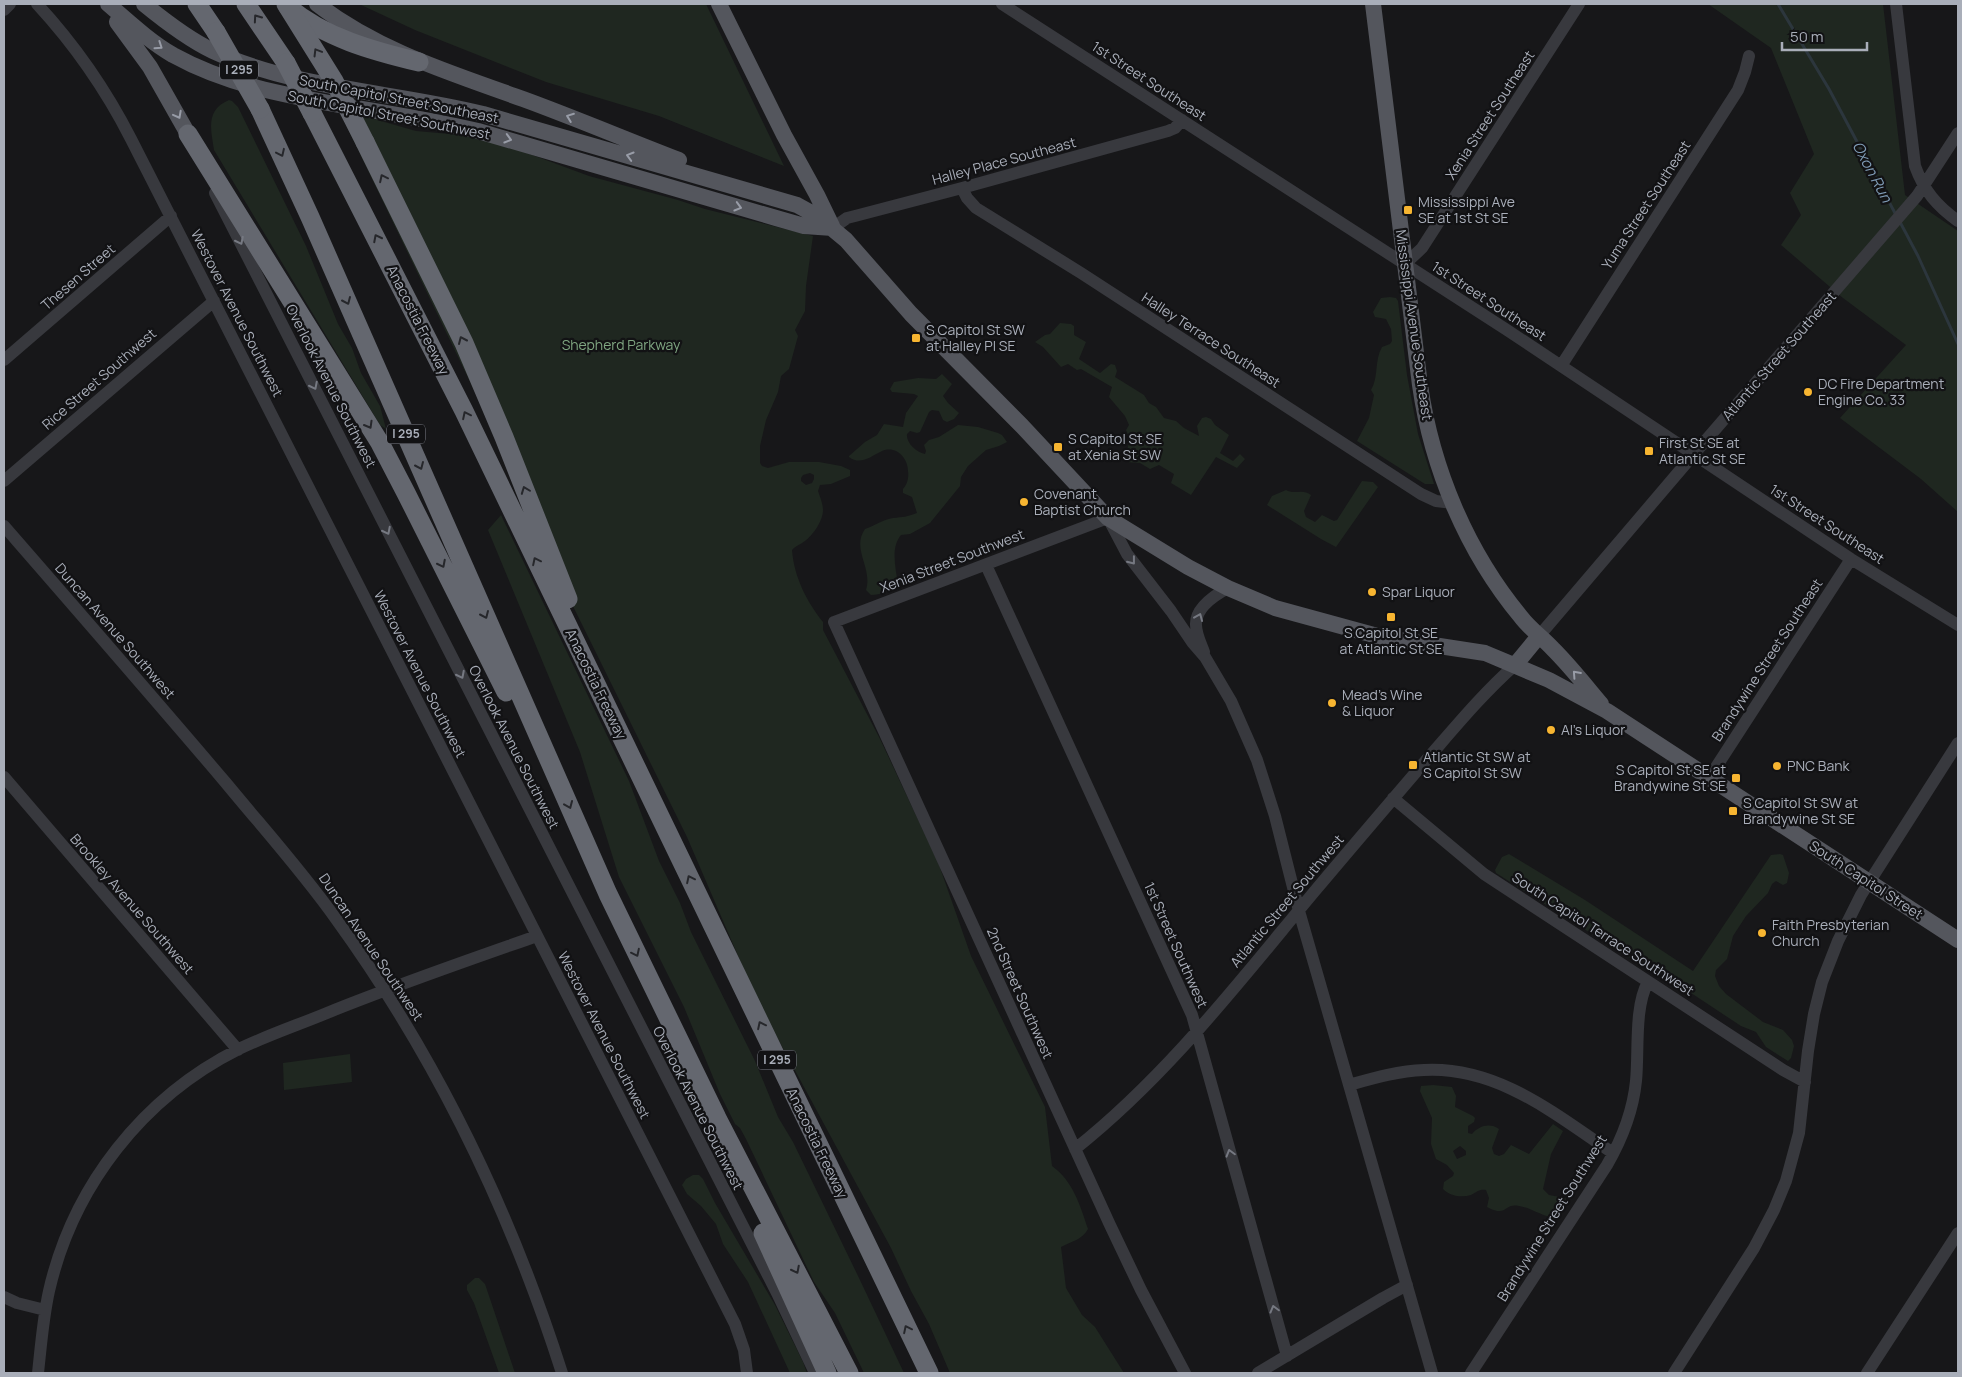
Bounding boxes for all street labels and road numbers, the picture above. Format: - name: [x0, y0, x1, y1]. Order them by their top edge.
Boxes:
- street label: 1st Street Southeast: [1088, 36, 1211, 125]
- street label: Xenia Street Southeast: [1441, 46, 1539, 183]
- road number: I 295: [220, 60, 258, 80]
- street label: South Capitol Street Southeast: [298, 70, 501, 127]
- street label: South Capitol Street Southwest: [286, 86, 492, 144]
- street label: Halley Place Southeast: [930, 132, 1078, 189]
- street label: Yuma Street Southeast: [1597, 136, 1695, 273]
- street label: Westover Avenue Southwest: [187, 226, 288, 400]
- street label: Mississippi Avenue Southeast: [1392, 228, 1437, 422]
- street label: Thesen Street: [37, 239, 119, 314]
- street label: 1st Street Southeast: [1428, 256, 1551, 345]
- street label: Anacostia Freeway: [383, 262, 455, 378]
- street label: Atlantic Street Southeast: [1717, 287, 1840, 424]
- street label: Halley Terrace Southeast: [1138, 288, 1285, 392]
- street label: Overlook Avenue Southwest: [282, 301, 381, 471]
- street label: Rice Street Southwest: [38, 324, 160, 433]
- road number: I 295: [387, 424, 425, 444]
- street label: 1st Street Southeast: [1766, 479, 1889, 568]
- street label: Xenia Street Southwest: [877, 524, 1027, 597]
- street label: Duncan Avenue Southwest: [51, 559, 180, 703]
- street label: Brandywine Street Southeast: [1707, 574, 1827, 745]
- street label: Westover Avenue Southwest: [370, 587, 471, 761]
- street label: Anacostia Freeway: [561, 625, 632, 743]
- street label: Overlook Avenue Southwest: [465, 662, 564, 832]
- street label: Brookley Avenue Southwest: [66, 830, 199, 978]
- street label: Atlantic Street Southwest: [1225, 830, 1348, 971]
- street label: South Capitol Street: [1806, 836, 1927, 924]
- street label: South Capitol Terrace Southwest: [1509, 868, 1698, 1000]
- street label: Duncan Avenue Southwest: [315, 869, 428, 1025]
- street label: 1st Street Southwest: [1140, 879, 1213, 1011]
- street label: 2nd Street Southwest: [983, 924, 1058, 1062]
- street label: Westover Avenue Southwest: [554, 948, 655, 1122]
- street label: Overlook Avenue Southwest: [649, 1023, 748, 1193]
- road number: I 295: [758, 1050, 796, 1070]
- street label: Anacostia Freeway: [782, 1084, 853, 1202]
- street label: Brandywine Street Southwest: [1492, 1131, 1611, 1305]

